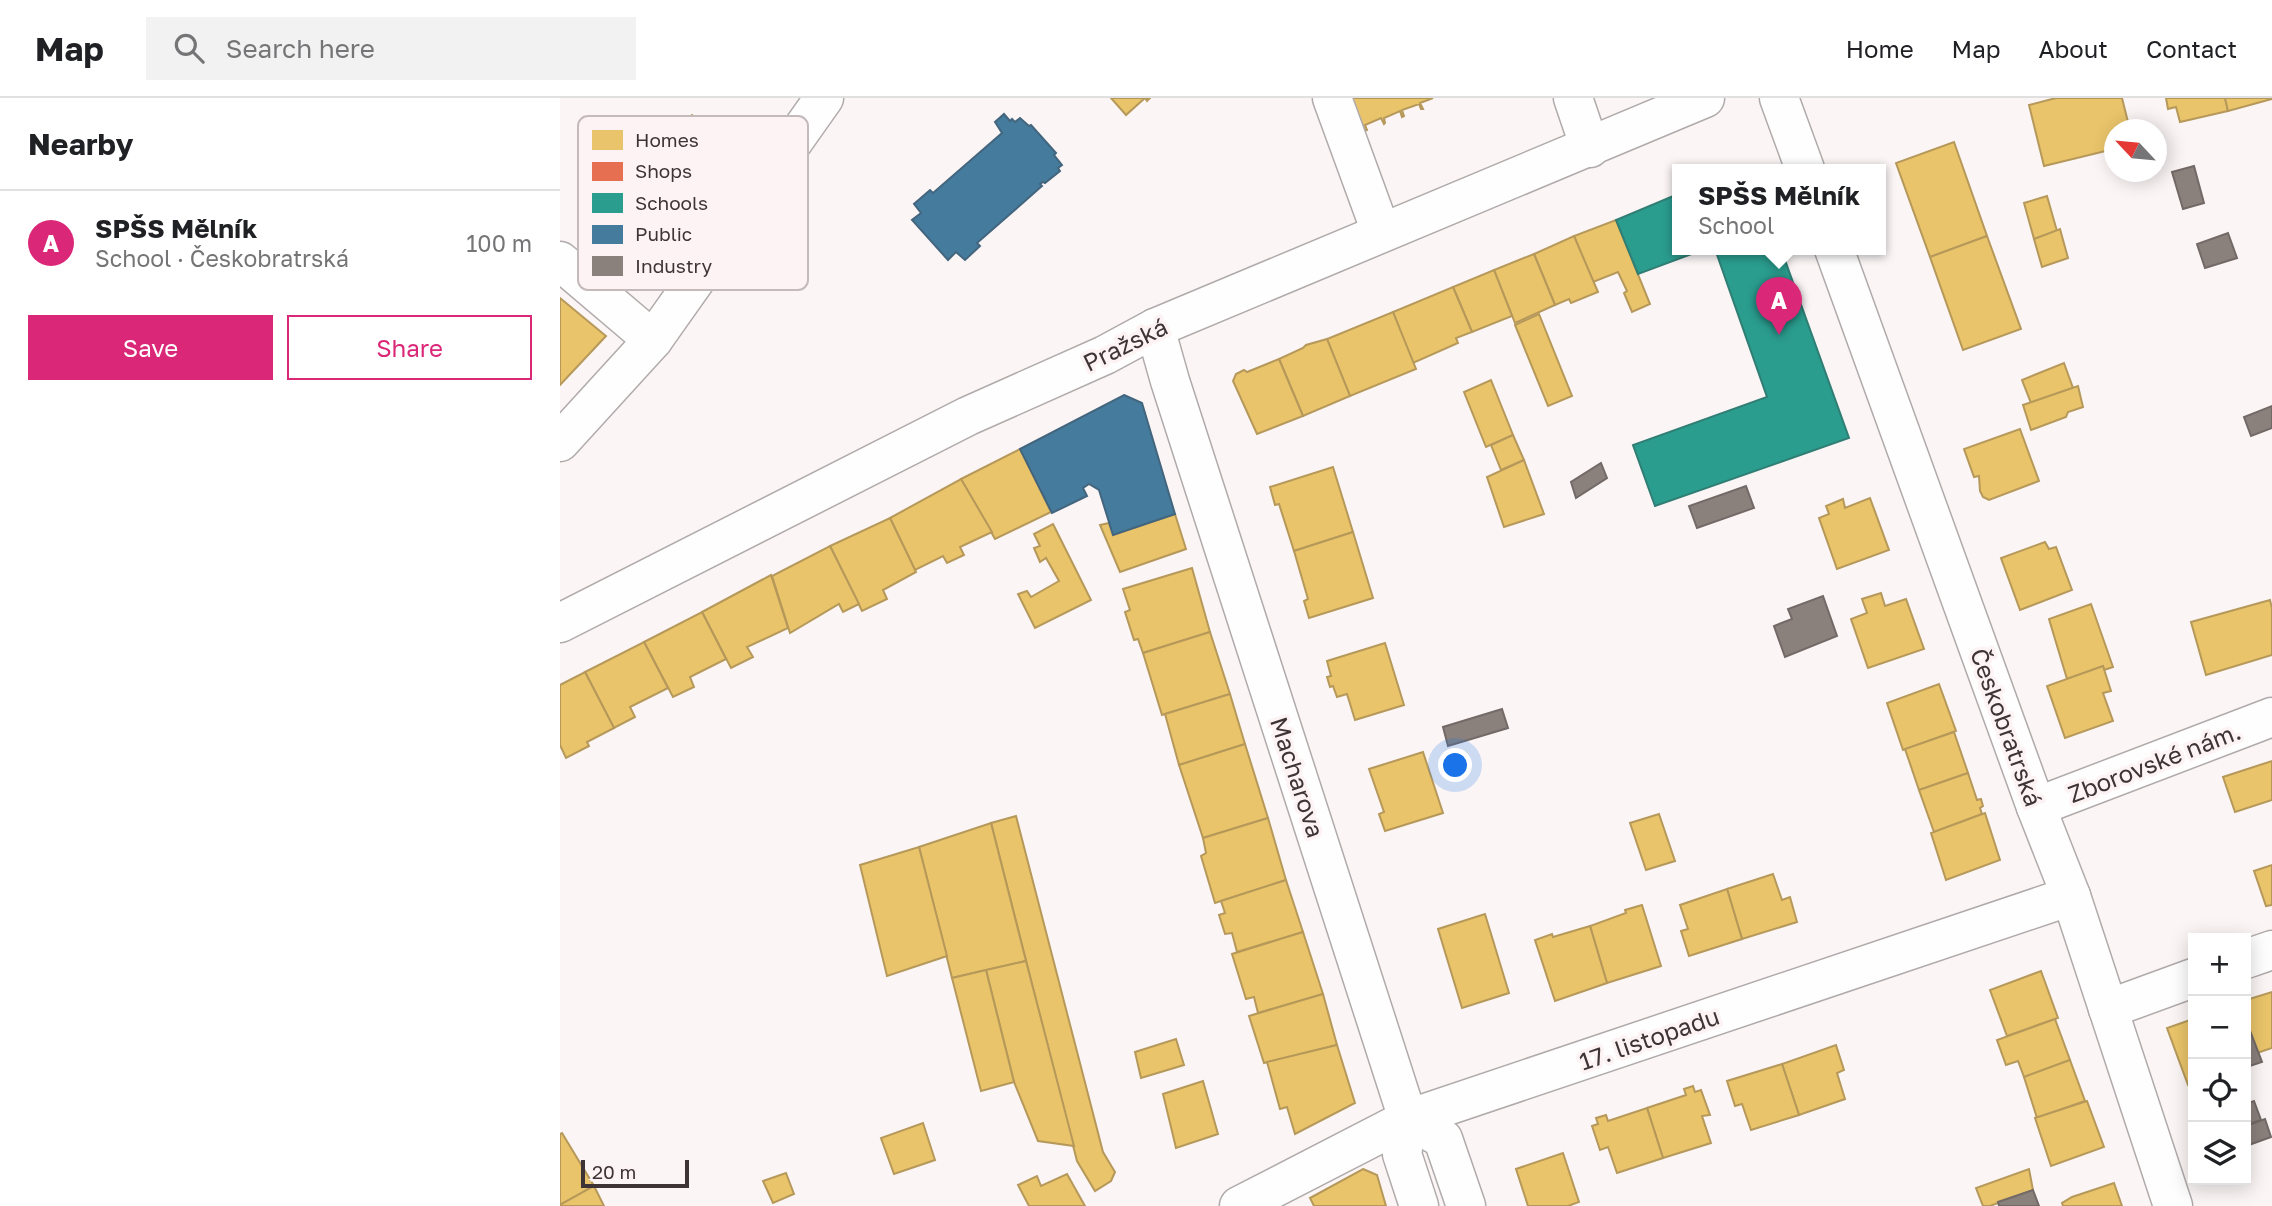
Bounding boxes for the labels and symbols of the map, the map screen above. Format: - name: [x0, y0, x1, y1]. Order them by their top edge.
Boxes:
- legend: [578, 116, 808, 290]
- north arrow: [2104, 119, 2167, 182]
- text: Homes: [635, 128, 699, 151]
- text: Shops: [635, 159, 692, 182]
- text: Schools: [635, 191, 708, 214]
- text: Public: [635, 222, 692, 245]
- text: Industry: [635, 254, 712, 277]
- pin: A: [1756, 277, 1802, 335]
- street label: Pražská: [1078, 311, 1172, 377]
- street label: Českobratrská: [1965, 644, 2049, 810]
- street label: Macharova: [1265, 713, 1331, 841]
- street label: Zborovské nám.: [2064, 716, 2244, 808]
- your location: [1438, 748, 1472, 782]
- street label: 17. listopadu: [1575, 1001, 1723, 1075]
- scale bar: [581, 1157, 690, 1189]

